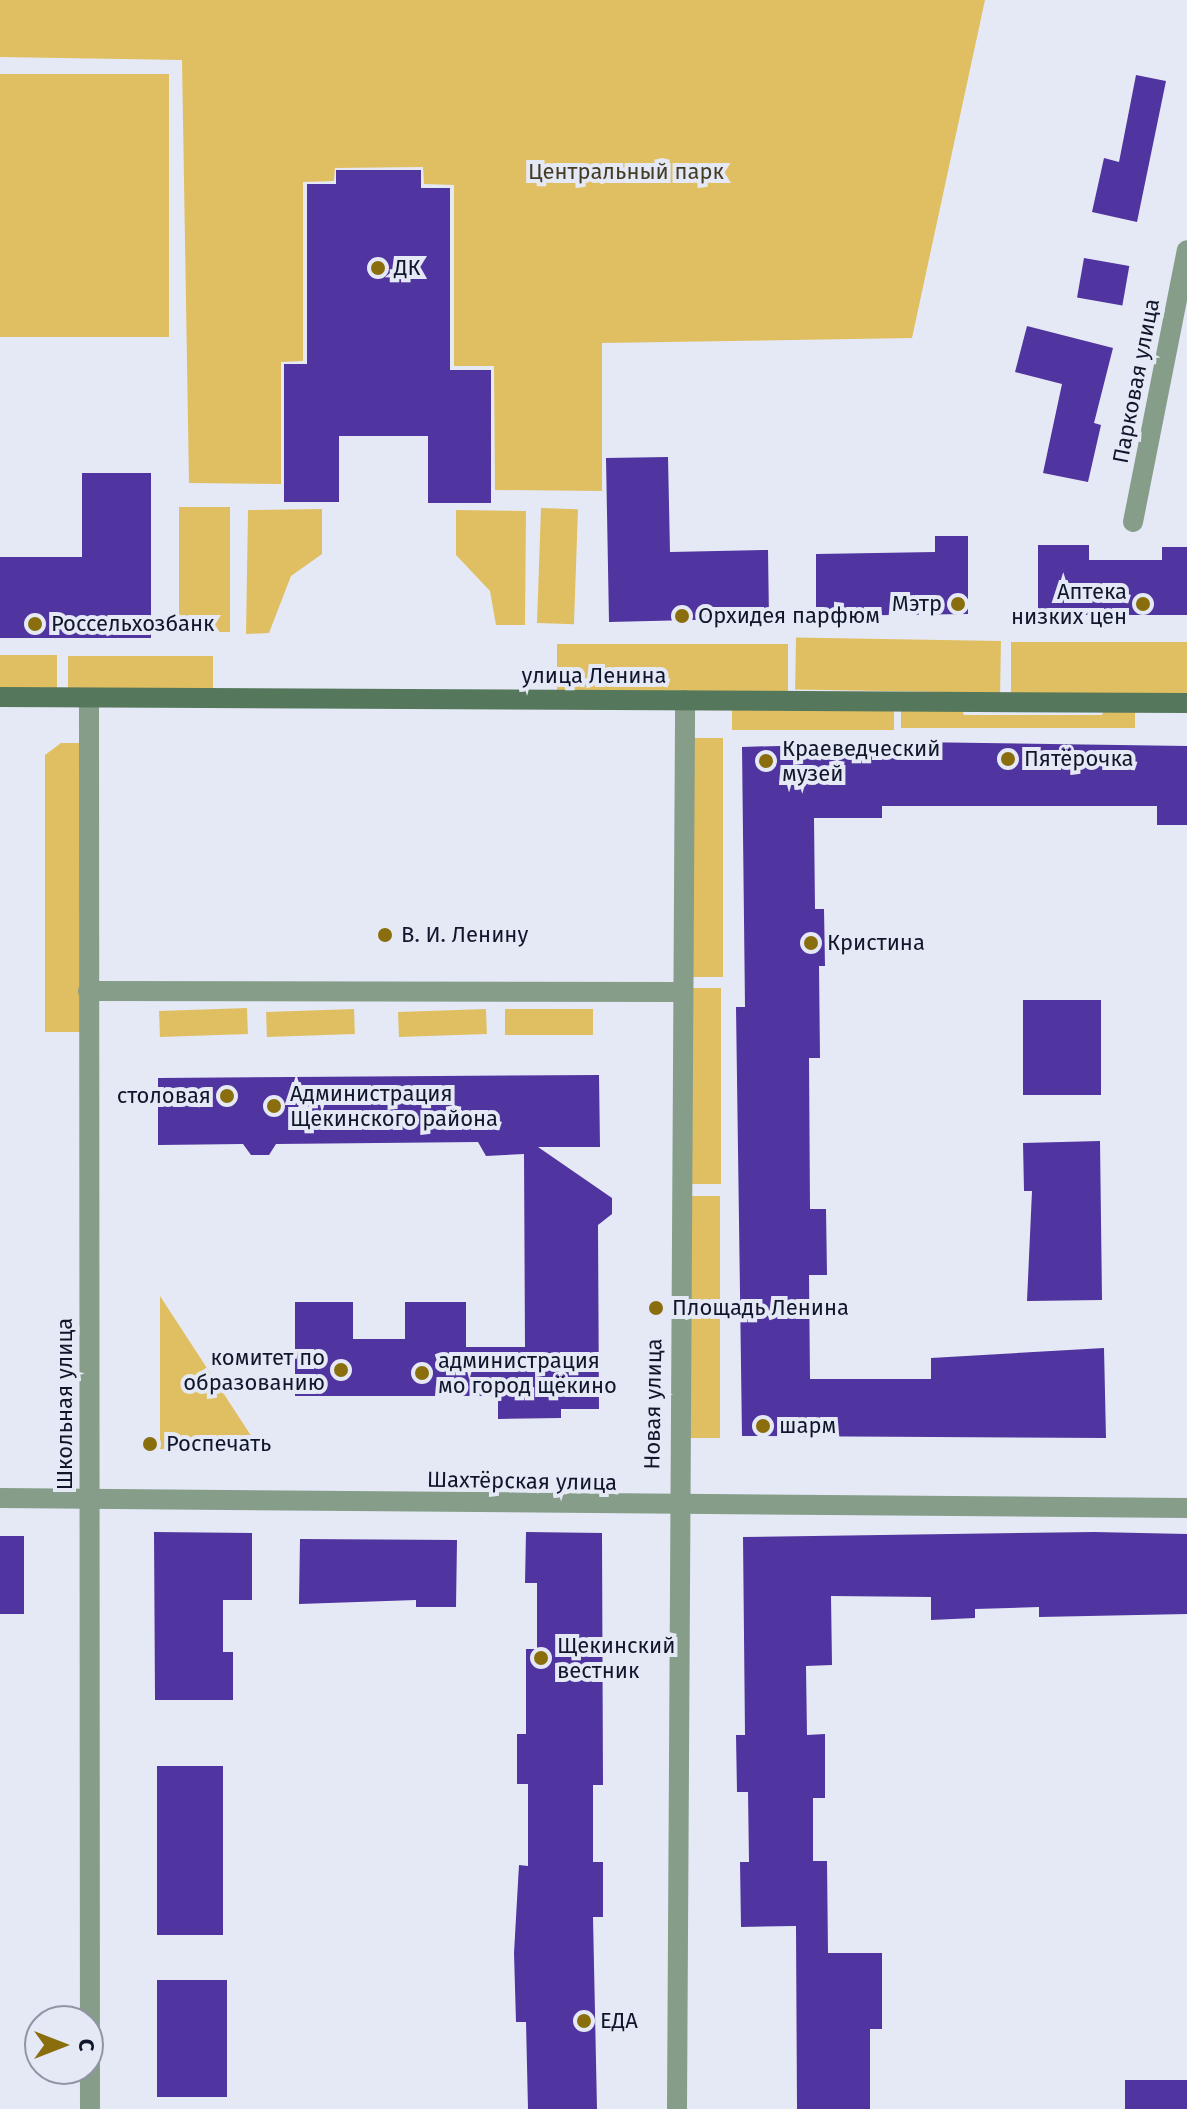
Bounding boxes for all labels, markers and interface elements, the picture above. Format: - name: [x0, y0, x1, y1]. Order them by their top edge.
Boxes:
- park label: Центральный парк: [528, 159, 724, 185]
- place label: ДК: [394, 255, 420, 281]
- marker: ДК: [369, 259, 387, 277]
- street label: Парковая улица: [1107, 296, 1165, 466]
- place label: Аптека низких цен: [1011, 578, 1127, 630]
- place label: Мэтр: [892, 591, 942, 617]
- marker: Мэтр: [949, 595, 967, 613]
- marker: Аптека низких цен: [1134, 595, 1152, 613]
- place label: Орхидея парфюм: [698, 603, 880, 629]
- marker: Орхидея парфюм: [673, 607, 691, 625]
- place label: Россельхозбанк: [51, 611, 215, 637]
- marker: Россельхозбанк: [26, 615, 44, 633]
- street label: улица Ленина: [522, 663, 666, 689]
- place label: Краеведческий музей: [782, 735, 940, 786]
- place label: Пятёрочка: [1024, 746, 1133, 772]
- marker: Пятёрочка: [999, 750, 1017, 768]
- marker: Краеведческий музей: [757, 752, 775, 770]
- place label: В. И. Ленину: [401, 922, 528, 948]
- marker: В. И. Ленину: [376, 926, 394, 944]
- place label: Кристина: [827, 930, 925, 956]
- marker: Кристина: [802, 934, 820, 952]
- place label: Администрация Щекинского района: [290, 1080, 498, 1132]
- place label: столовая: [117, 1083, 211, 1109]
- marker: столовая: [218, 1087, 236, 1105]
- marker: Администрация Щекинского района: [265, 1097, 283, 1115]
- place label: Площадь Ленина: [672, 1295, 849, 1321]
- marker: Площадь Ленина: [647, 1299, 665, 1317]
- street label: Школьная улица: [52, 1318, 78, 1490]
- street label: Новая улица: [639, 1338, 667, 1470]
- place label: комитет по образованию: [183, 1344, 325, 1396]
- place label: администрация мо город щёкино: [438, 1347, 617, 1398]
- marker: комитет по образованию: [332, 1361, 350, 1379]
- marker: администрация мо город щёкино: [413, 1364, 431, 1382]
- place label: шарм: [779, 1413, 836, 1439]
- marker: шарм: [754, 1417, 772, 1435]
- place label: Роспечать: [166, 1431, 271, 1457]
- marker: Роспечать: [141, 1435, 159, 1453]
- street label: Шахтёрская улица: [427, 1466, 617, 1496]
- place label: Щекинский вестник: [557, 1632, 675, 1684]
- marker: Щекинский вестник: [532, 1649, 550, 1667]
- north arrow: [24, 2005, 104, 2085]
- place label: ЕДА: [600, 2008, 638, 2034]
- marker: ЕДА: [575, 2012, 593, 2030]
- text: С: [73, 2039, 100, 2051]

